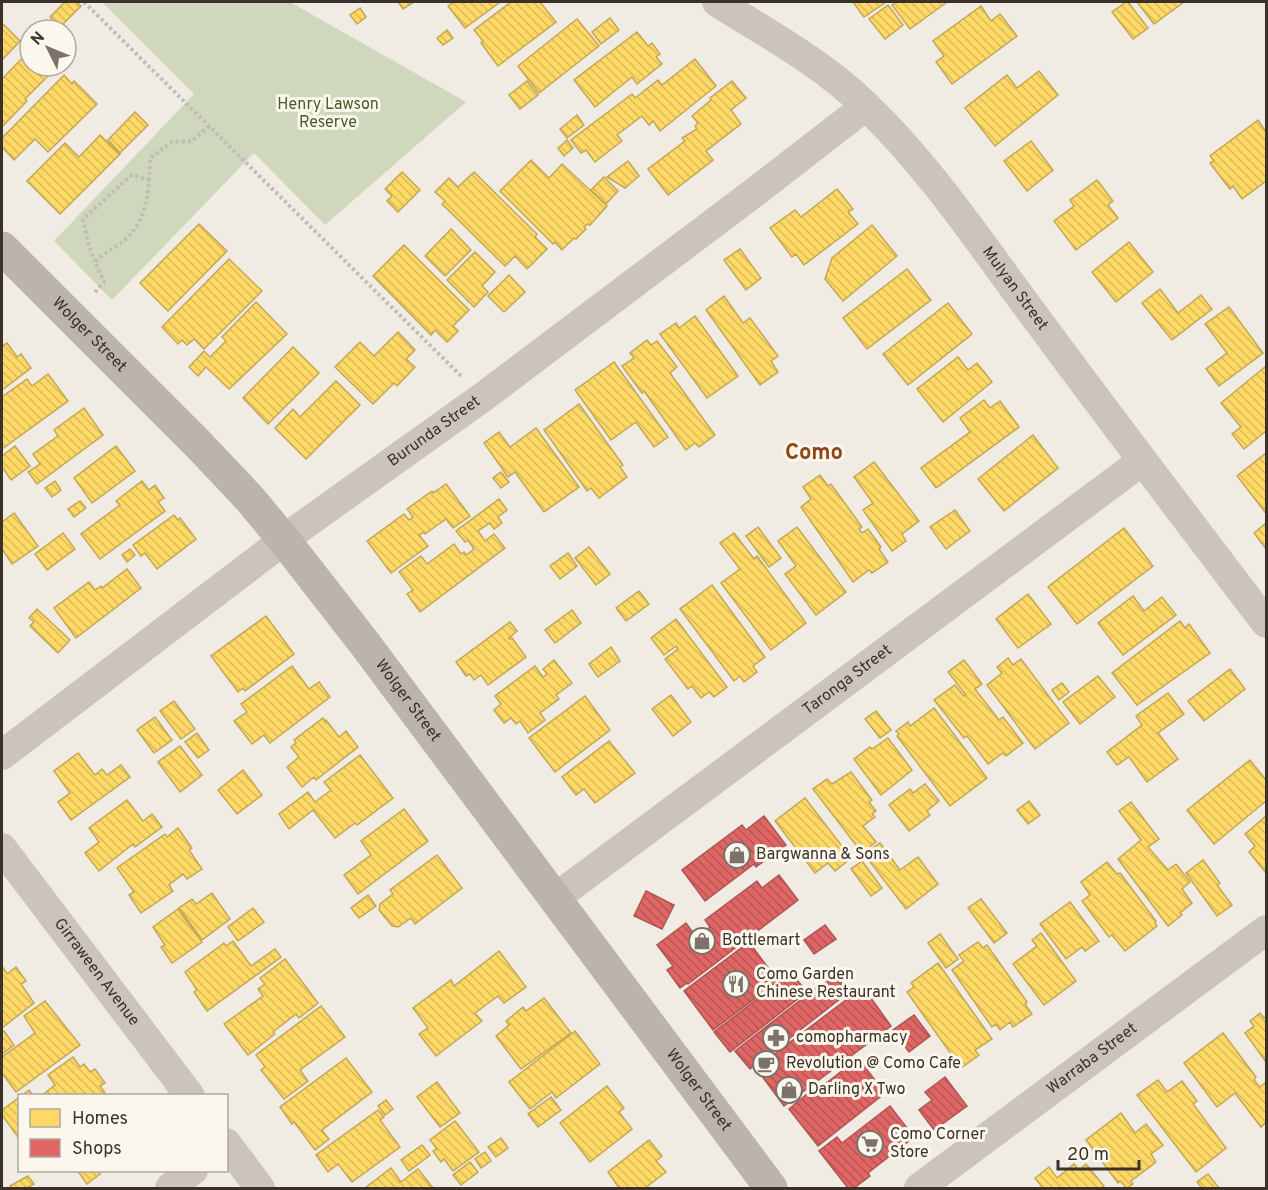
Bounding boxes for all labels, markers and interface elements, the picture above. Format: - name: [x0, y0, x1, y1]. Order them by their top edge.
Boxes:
- north arrow: [18, 18, 78, 78]
- text: N: [27, 28, 50, 50]
- park label: Henry Lawson Reserve: [277, 95, 379, 133]
- street label: Mulyan Street: [977, 243, 1052, 335]
- street label: Wolger Street: [47, 293, 131, 377]
- street label: Burunda Street: [384, 392, 485, 472]
- district label: Como: [785, 440, 843, 467]
- street label: Taronga Street: [799, 641, 896, 720]
- street label: Wolger Street: [370, 656, 445, 746]
- shop icon: Bargwanna & Sons: [722, 840, 752, 870]
- place label: Bargwanna & Sons: [756, 845, 890, 865]
- street label: Girraween Avenue: [49, 914, 143, 1030]
- shop icon: Bottlemart: [687, 926, 717, 956]
- place label: Bottlemart: [722, 931, 801, 951]
- place label: Como Garden Chinese Restaurant: [756, 965, 896, 1003]
- restaurant icon: Como Garden Chinese Restaurant: [721, 969, 751, 999]
- street label: Warraba Street: [1043, 1019, 1142, 1099]
- pharmacy icon: comopharmacy: [761, 1023, 791, 1053]
- place label: comopharmacy: [796, 1028, 907, 1048]
- street label: Wolger Street: [661, 1045, 736, 1136]
- cafe icon: Revolution @ Como Cafe: [751, 1049, 781, 1079]
- place label: Revolution @ Como Cafe: [786, 1054, 961, 1074]
- shop icon: Darling X Two: [774, 1075, 804, 1105]
- place label: Darling X Two: [808, 1080, 905, 1100]
- legend: [18, 1094, 228, 1172]
- text: Homes: [72, 1108, 128, 1131]
- place label: Como Corner Store: [890, 1125, 985, 1163]
- supermarket icon: Como Corner Store: [855, 1129, 885, 1159]
- scale bar: [1058, 1133, 1139, 1171]
- text: Shops: [72, 1138, 122, 1161]
- text: 20 m: [1067, 1144, 1109, 1167]

